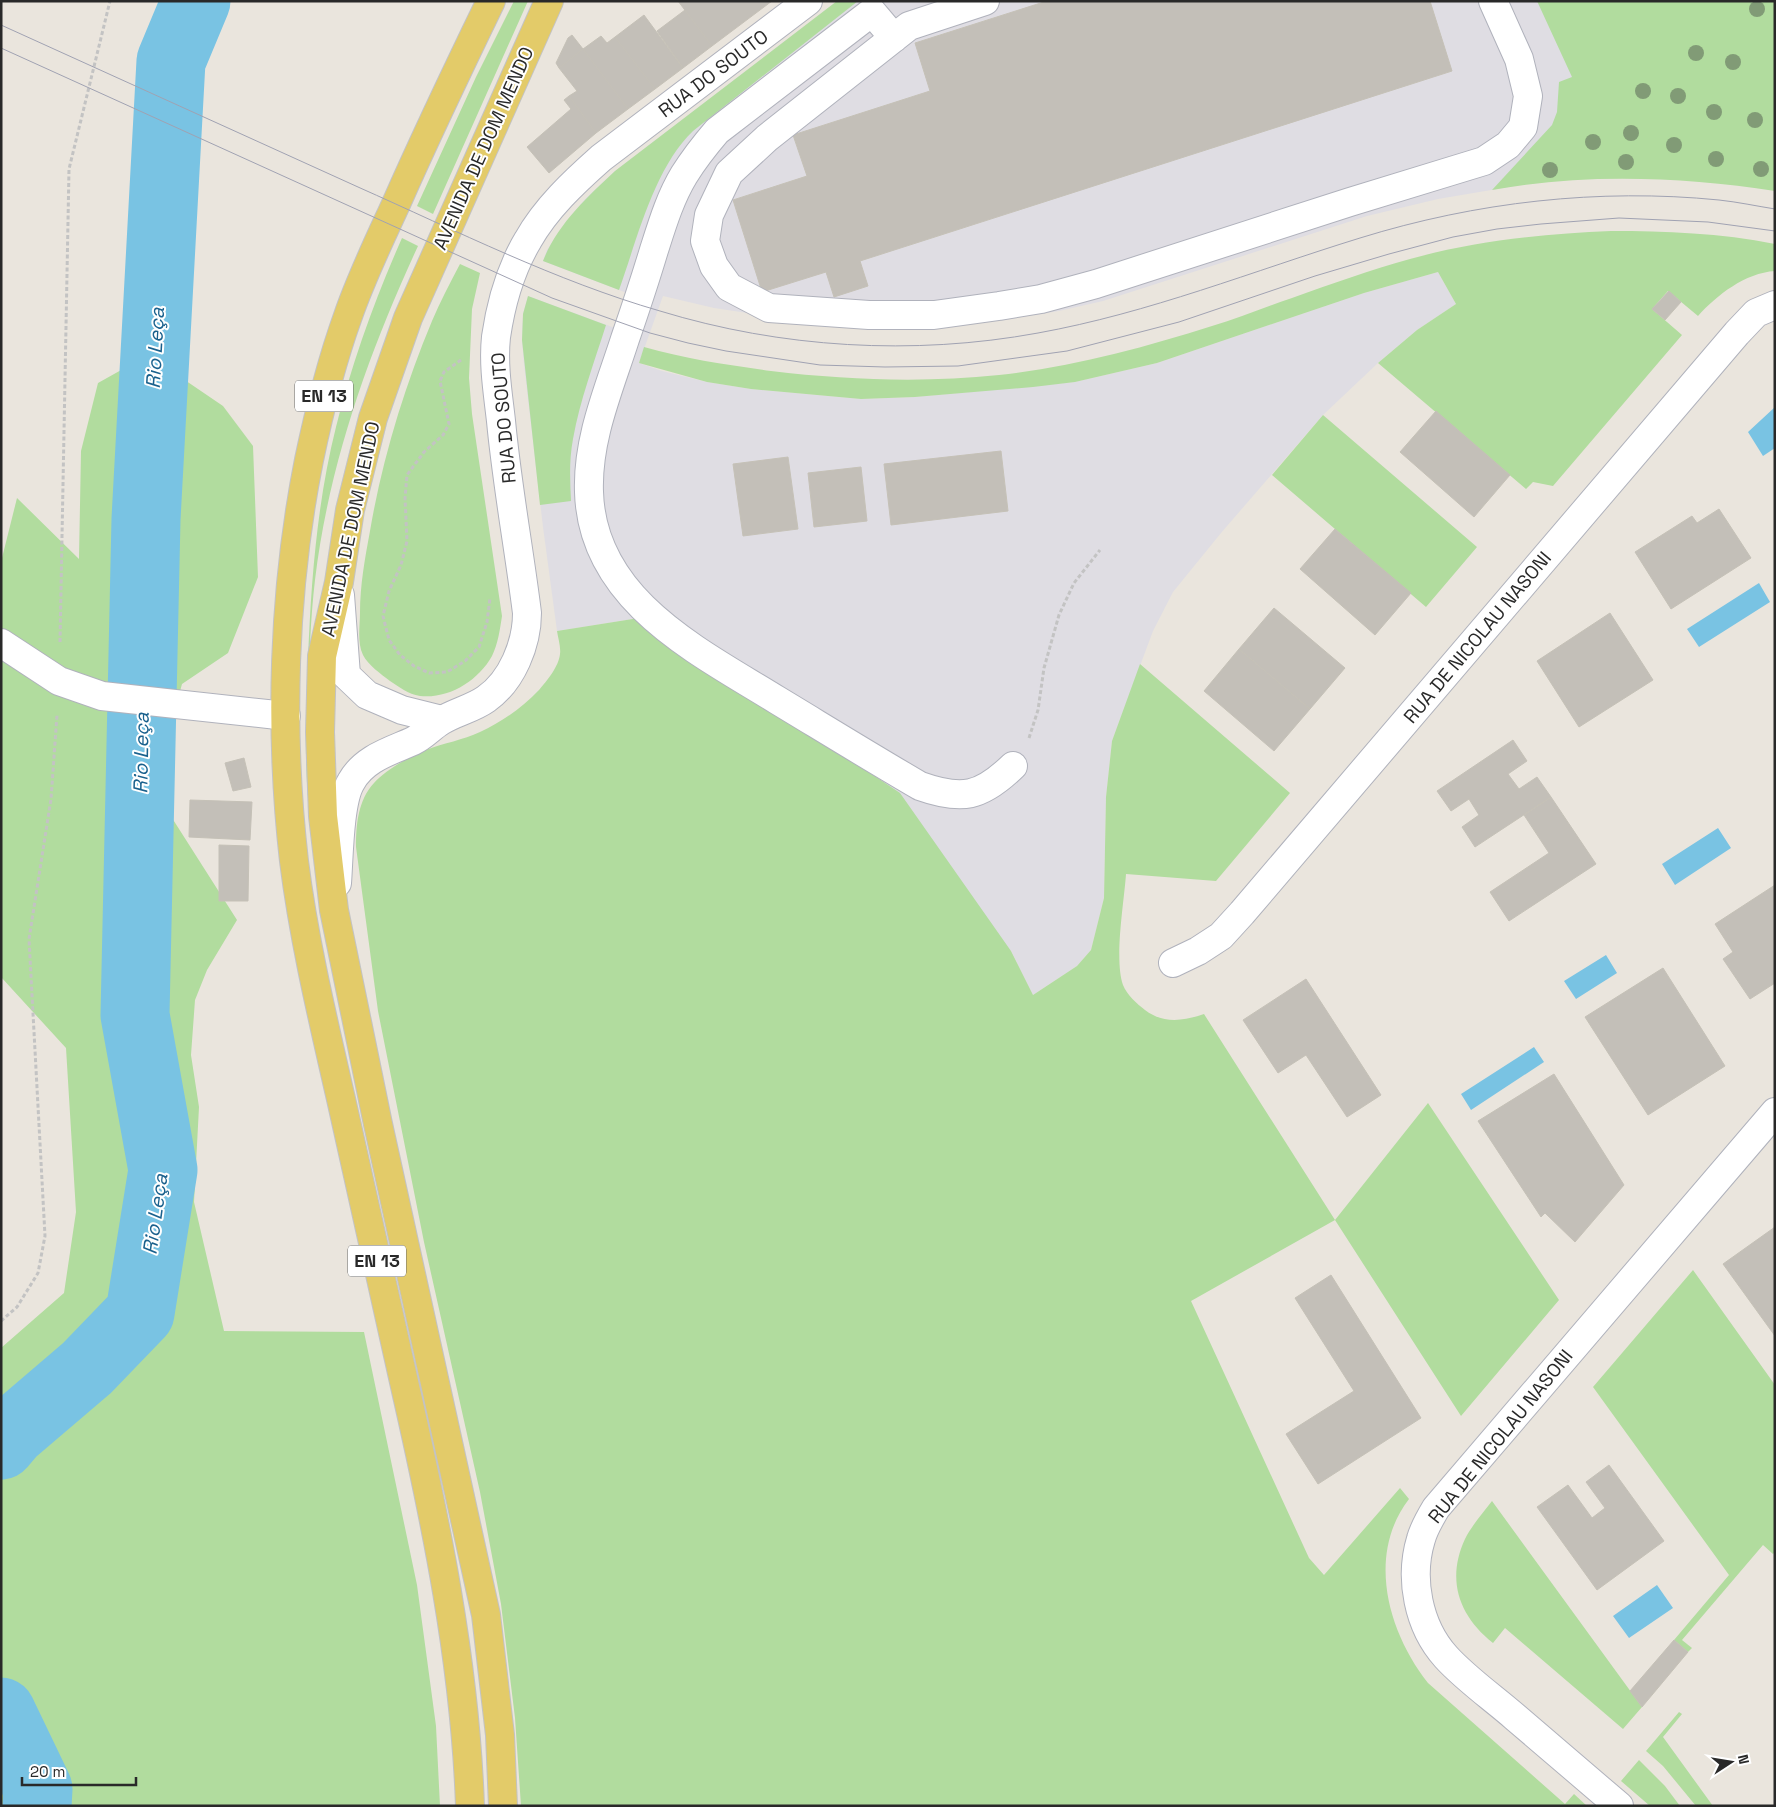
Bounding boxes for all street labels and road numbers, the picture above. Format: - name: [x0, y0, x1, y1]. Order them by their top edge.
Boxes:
- street label: RUA DO SOUTO: [653, 24, 773, 123]
- street label: AVENIDA DE DOM MENDO: [427, 43, 540, 254]
- street label: RUA DO SOUTO: [485, 351, 522, 485]
- road number: EN 13: [295, 381, 353, 412]
- street label: AVENIDA DE DOM MENDO: [315, 419, 386, 639]
- street label: RUA DE NICOLAU NASONI: [1398, 546, 1557, 729]
- road number: EN 13: [348, 1246, 406, 1276]
- street label: RUA DE NICOLAU NASONI: [1422, 1344, 1578, 1529]

